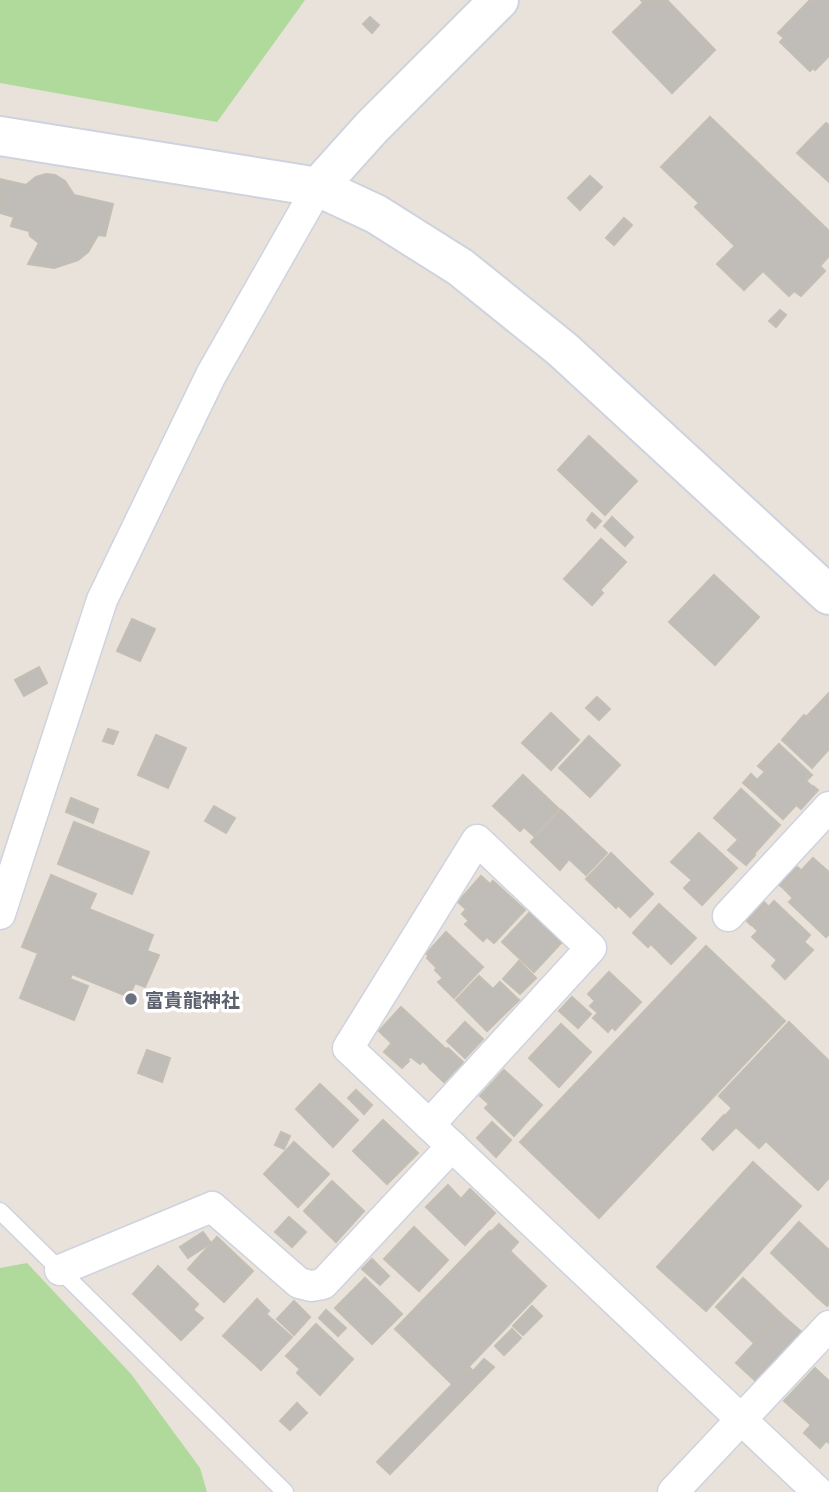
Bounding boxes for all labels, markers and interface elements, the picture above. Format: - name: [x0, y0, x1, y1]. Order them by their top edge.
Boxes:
- place label: 富貴龍神社: [145, 988, 240, 1011]
- marker: 富貴龍神社: [123, 991, 139, 1007]

